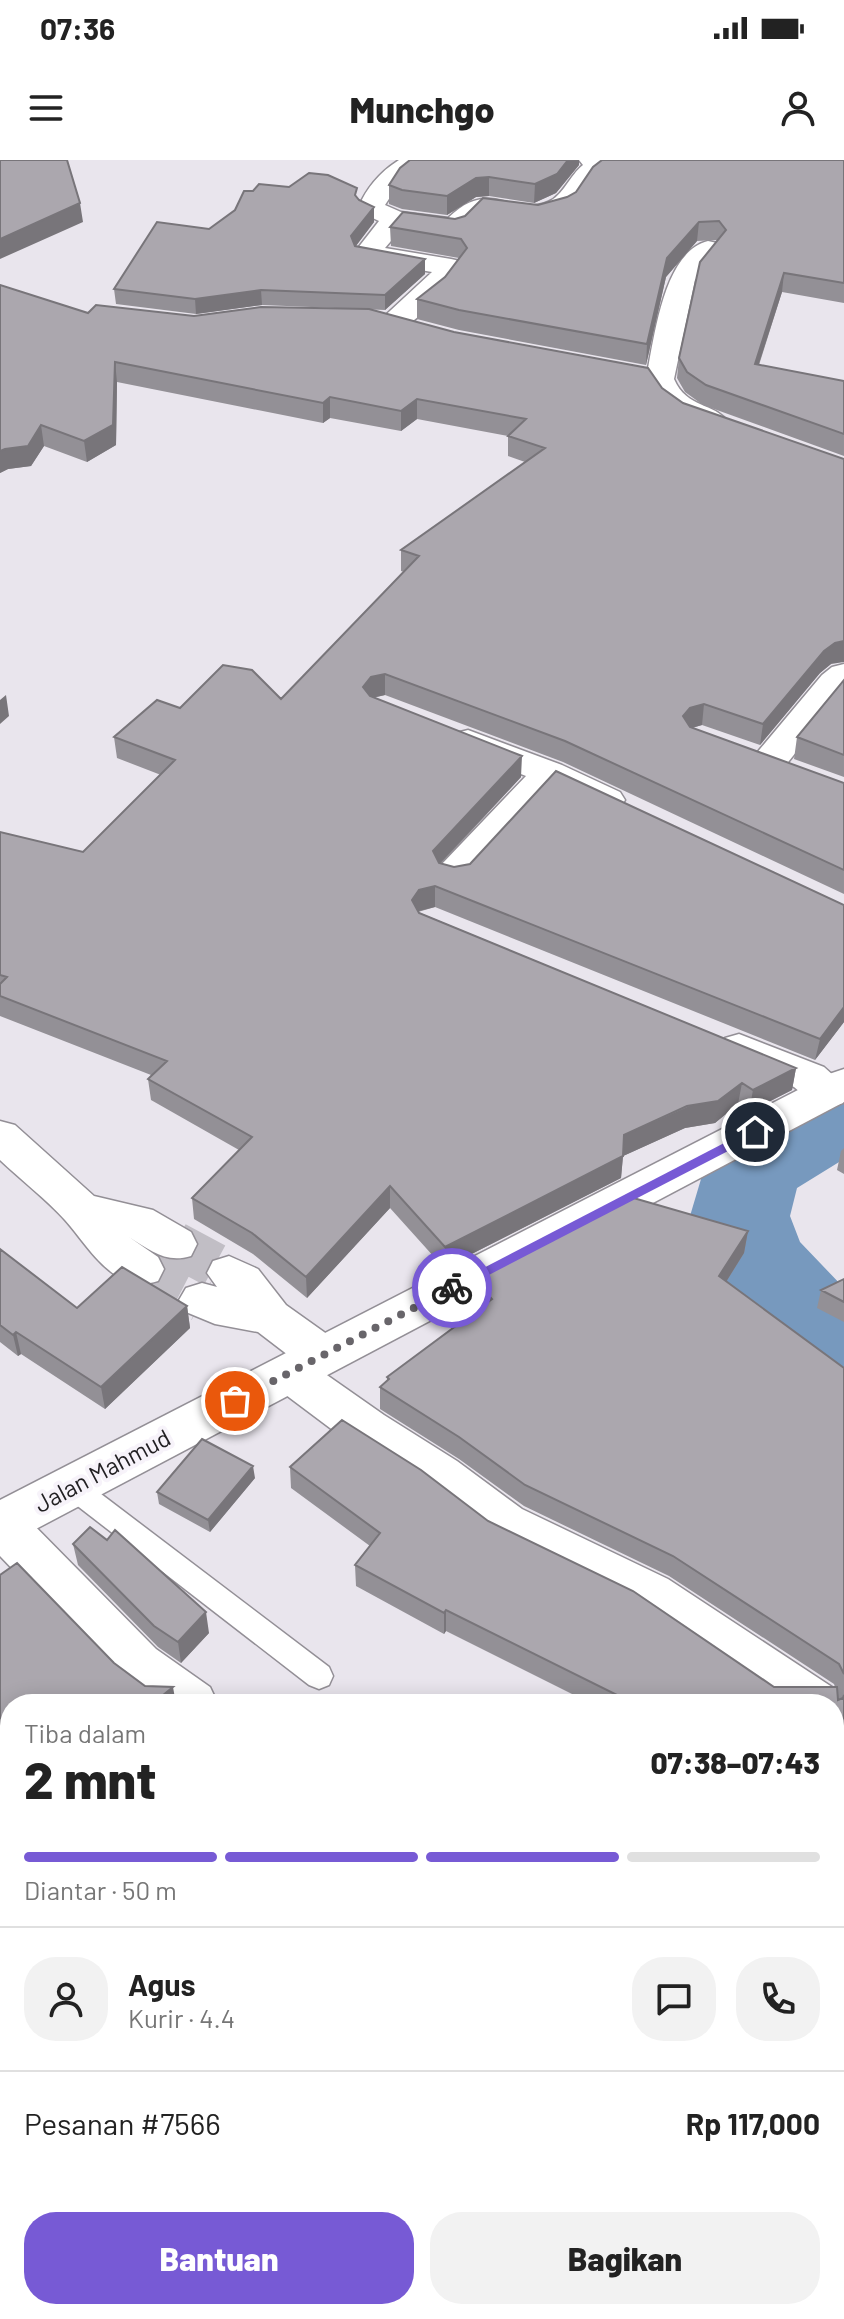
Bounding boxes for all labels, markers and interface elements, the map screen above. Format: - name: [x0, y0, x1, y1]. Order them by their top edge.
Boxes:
- text: 07:36: [40, 10, 115, 46]
- icon: menu: [24, 86, 68, 130]
- icon: person: [776, 86, 820, 130]
- text: Munchgo: [350, 87, 494, 130]
- pin: [721, 1098, 789, 1166]
- icon: home: [733, 1110, 777, 1154]
- courier: [412, 1248, 492, 1328]
- icon: bike: [430, 1266, 474, 1310]
- pin: [201, 1367, 269, 1435]
- icon: bag: [213, 1379, 257, 1423]
- street label: Jalan Mahmud: [29, 1422, 175, 1518]
- text: Tiba dalam: [24, 1717, 146, 1748]
- text: 07:38–07:43: [650, 1744, 820, 1780]
- text: 2 mnt: [24, 1747, 156, 1809]
- text: Diantar · 50 m: [24, 1874, 177, 1905]
- button: person: [24, 1957, 108, 2041]
- button: chat: [632, 1957, 716, 2041]
- button: phone: [736, 1957, 820, 2041]
- text: Agus: [128, 1966, 196, 2002]
- text: Kurir · 4.4: [128, 2002, 235, 2033]
- text: Pesanan #7566: [24, 2105, 221, 2141]
- text: Rp 117,000: [686, 2105, 820, 2141]
- button: Bantuan: [24, 2212, 414, 2304]
- button: Bagikan: [430, 2212, 820, 2304]

